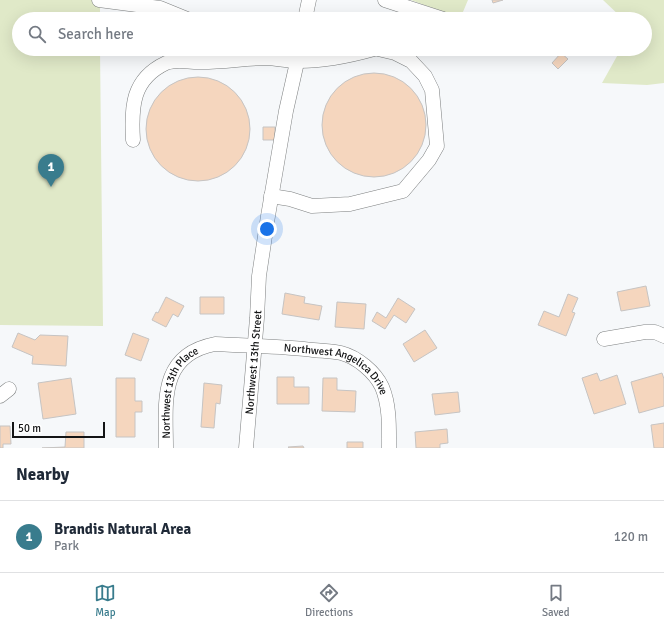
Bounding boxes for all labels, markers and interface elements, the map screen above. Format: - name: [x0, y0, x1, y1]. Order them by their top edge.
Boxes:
- search box: [12, 12, 652, 56]
- icon: search: [26, 23, 48, 45]
- text: Search here: [58, 25, 134, 43]
- pin: 1: [38, 154, 64, 187]
- your location: [257, 219, 277, 239]
- street label: Northwest 13th Street: [243, 310, 264, 415]
- street label: Northwest Angelica Drive: [283, 341, 390, 396]
- street label: Northwest 13th Place: [160, 344, 200, 439]
- scale bar: [12, 420, 105, 439]
- text: 50 m: [18, 422, 41, 435]
- text: Nearby: [16, 464, 69, 485]
- text: Brandis Natural Area: [54, 520, 191, 538]
- text: 1: [25, 529, 33, 545]
- text: 120 m: [614, 529, 648, 545]
- text: Park: [54, 538, 79, 554]
- tab: Map: [94, 582, 116, 619]
- tab: Directions: [305, 582, 353, 619]
- tab: Saved: [542, 582, 570, 619]

